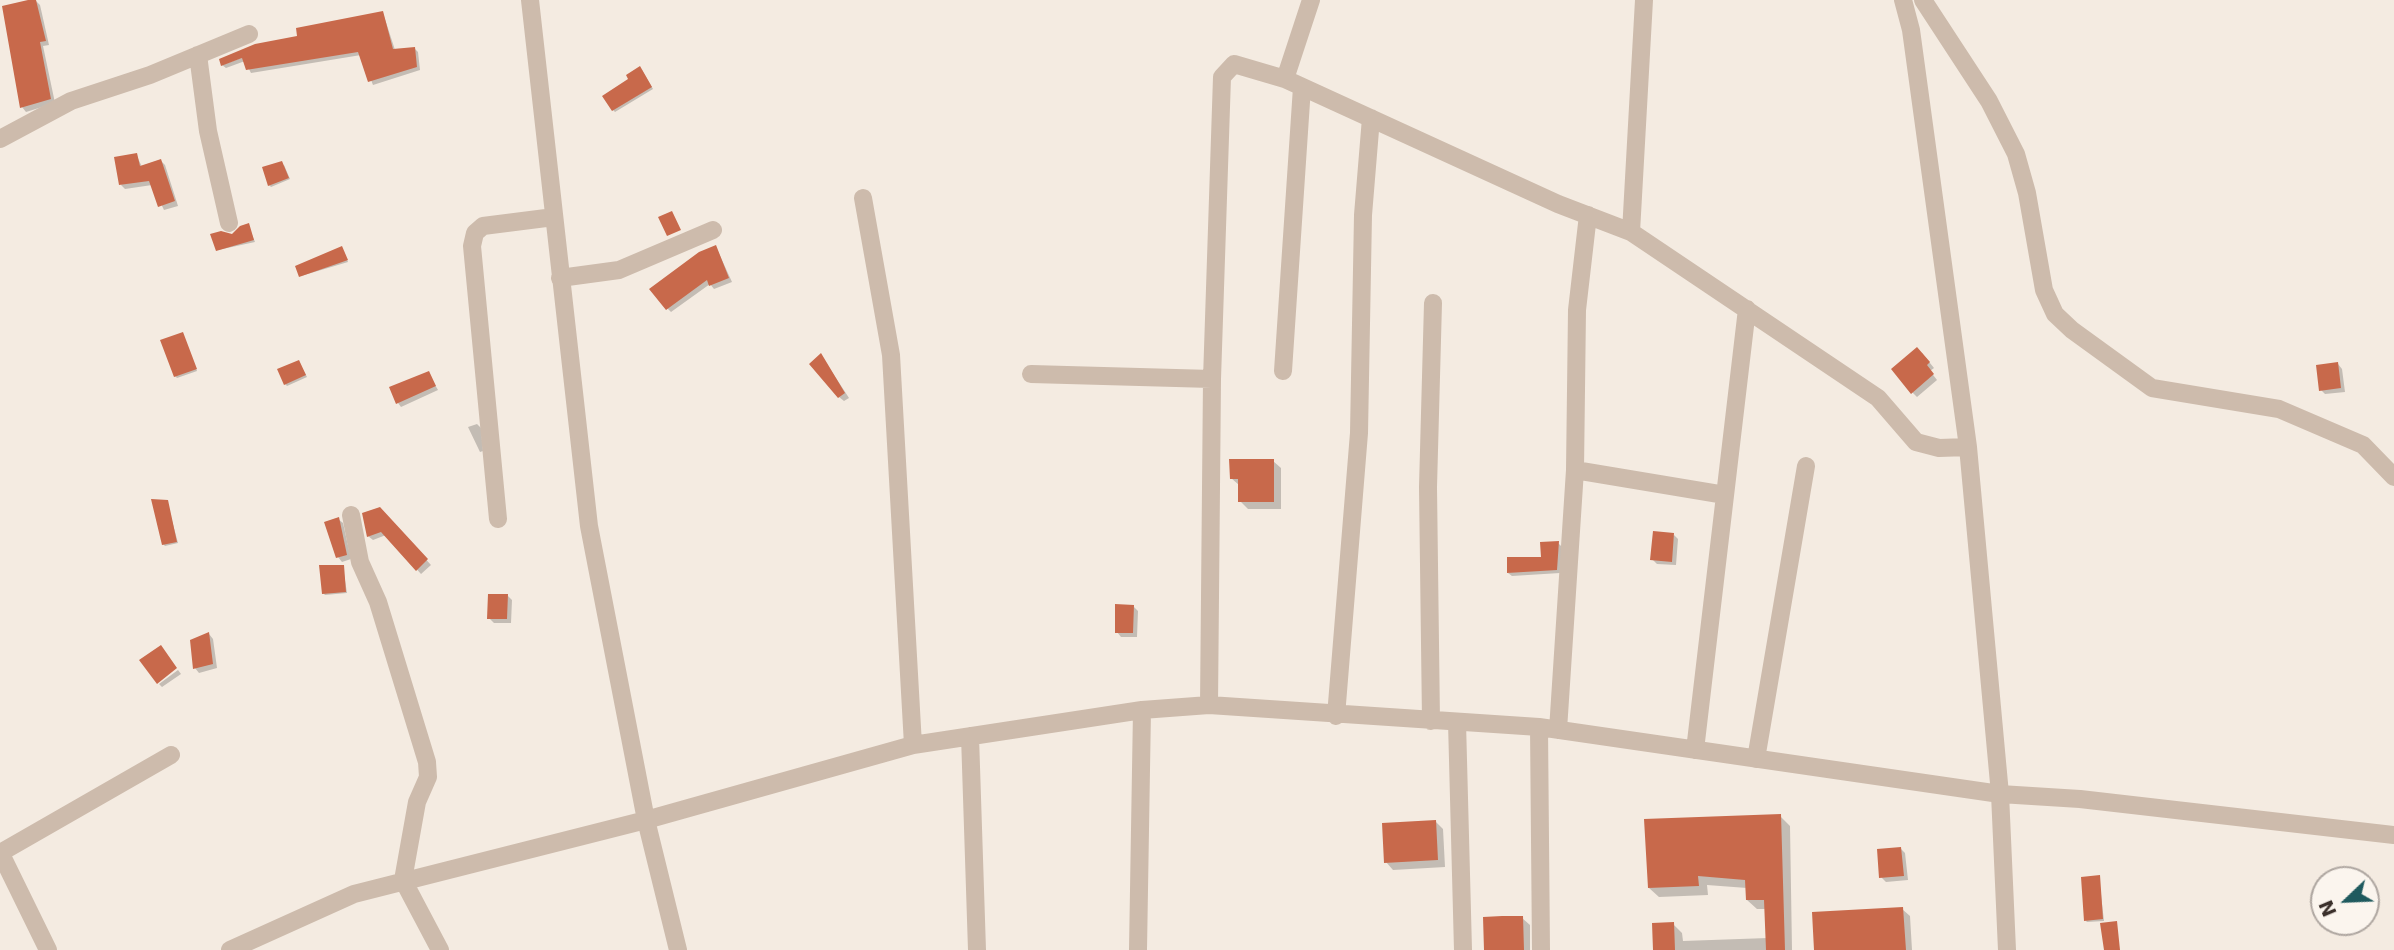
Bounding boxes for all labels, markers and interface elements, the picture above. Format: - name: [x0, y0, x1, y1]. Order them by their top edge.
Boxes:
- north arrow: [2310, 866, 2380, 936]
- text: N: [2314, 897, 2341, 920]

